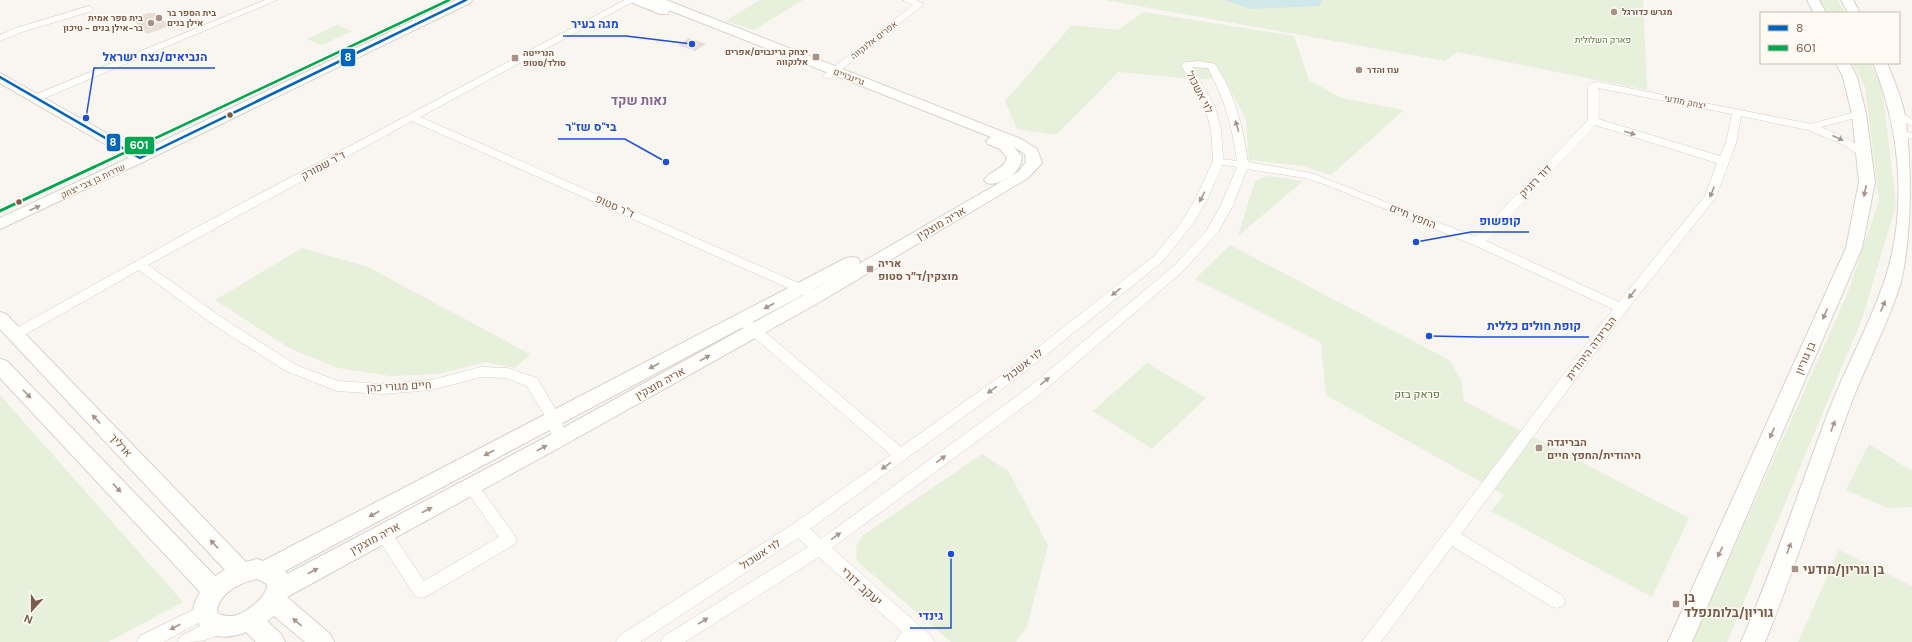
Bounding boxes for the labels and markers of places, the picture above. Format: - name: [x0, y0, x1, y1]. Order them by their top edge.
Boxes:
- place label: מגרש כדורגל: [1622, 6, 1672, 18]
- place label: בית הספר בר אילן בנים: [167, 7, 216, 29]
- marker: מגרש כדורגל: [1609, 7, 1619, 17]
- place label: בית ספר אמית בר-אילן בנים - טיכון: [63, 12, 143, 34]
- callout: מגה בעיר: [563, 12, 626, 36]
- marker: בית הספר בר אילן בנים: [154, 13, 164, 23]
- marker: בית ספר אמית בר-אילן בנים - טיכון: [146, 18, 156, 28]
- callout: הנביאים/נצח ישראל: [94, 44, 215, 68]
- place label: יצחק גרינבוים/אפרים אלנקווה: [725, 46, 808, 68]
- place label: הנרייטה סולד/סטופ: [523, 47, 566, 69]
- marker: יצחק גרינבוים/אפרים אלנקווה: [811, 52, 821, 62]
- marker: הנרייטה סולד/סטופ: [510, 53, 520, 63]
- place label: עוז והדר: [1367, 64, 1399, 76]
- marker: עוז והדר: [1354, 65, 1364, 75]
- unlabelled marker: [225, 110, 235, 120]
- callout: בי"ס שז"ר: [558, 115, 625, 139]
- unlabelled marker: [14, 197, 24, 207]
- callout: קופשופ: [1471, 208, 1529, 232]
- place label: אריה מוצקין/ד״ר סטופ: [878, 256, 958, 283]
- marker: אריה מוצקין/ד״ר סטופ: [865, 264, 875, 274]
- callout: קופת חולים כללית: [1479, 313, 1589, 337]
- place label: הבריגדה היהודית/החפץ חיים: [1547, 435, 1641, 462]
- marker: הבריגדה היהודית/החפץ חיים: [1534, 443, 1544, 453]
- place label: בן גוריון/מודעי: [1803, 561, 1884, 578]
- marker: בן גוריון/מודעי: [1790, 564, 1800, 574]
- place label: בן גוריון/בלומנפלד: [1684, 589, 1774, 621]
- marker: בן גוריון/בלומנפלד: [1671, 599, 1681, 609]
- callout: גינדי: [910, 604, 951, 628]

